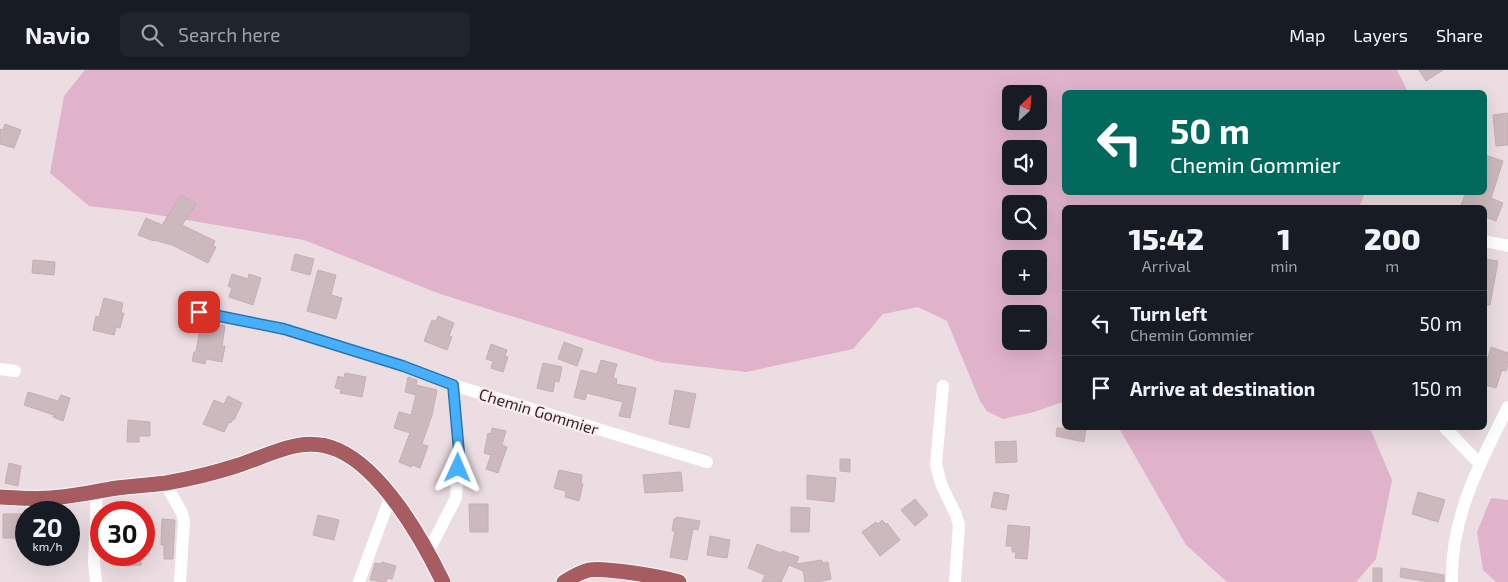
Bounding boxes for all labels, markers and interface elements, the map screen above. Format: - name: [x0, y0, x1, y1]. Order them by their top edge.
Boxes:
- search box: [120, 12, 470, 57]
- text: Navio: [25, 20, 90, 49]
- icon: search: [138, 21, 166, 49]
- text: Search here: [178, 23, 280, 46]
- text: Map: [1289, 24, 1325, 46]
- text: Layers: [1353, 24, 1408, 46]
- text: Share: [1436, 24, 1483, 46]
- north arrow: [1002, 85, 1048, 130]
- map controls: [1002, 85, 1047, 350]
- text: 50 m: [1170, 109, 1250, 151]
- icon: left: [1087, 110, 1152, 175]
- button: sound: [1002, 140, 1047, 185]
- text: Chemin Gommier: [1170, 151, 1341, 177]
- button: search: [1002, 195, 1047, 240]
- text: 15:42: [1128, 220, 1204, 256]
- text: 1: [1277, 220, 1291, 256]
- text: 200: [1364, 220, 1421, 256]
- button: +: [1002, 250, 1047, 295]
- text: Arrival: [1142, 256, 1191, 275]
- text: min: [1270, 256, 1298, 275]
- text: m: [1385, 256, 1399, 275]
- pin: [178, 291, 220, 333]
- icon: arrive: [185, 298, 213, 326]
- text: Turn left: [1130, 302, 1207, 325]
- button: −: [1002, 305, 1047, 350]
- icon: left: [1087, 309, 1115, 337]
- text: 50 m: [1419, 312, 1462, 335]
- text: Chemin Gommier: [1130, 325, 1254, 344]
- icon: arrive: [1087, 374, 1115, 402]
- text: Arrive at destination: [1130, 377, 1315, 400]
- text: 150 m: [1412, 377, 1462, 400]
- street label: Chemin Gommier: [477, 384, 602, 438]
- position arrow: [431, 441, 483, 493]
- speed limit sign: 30: [90, 501, 155, 566]
- text: 20: [32, 512, 63, 542]
- text: km/h: [33, 539, 62, 553]

